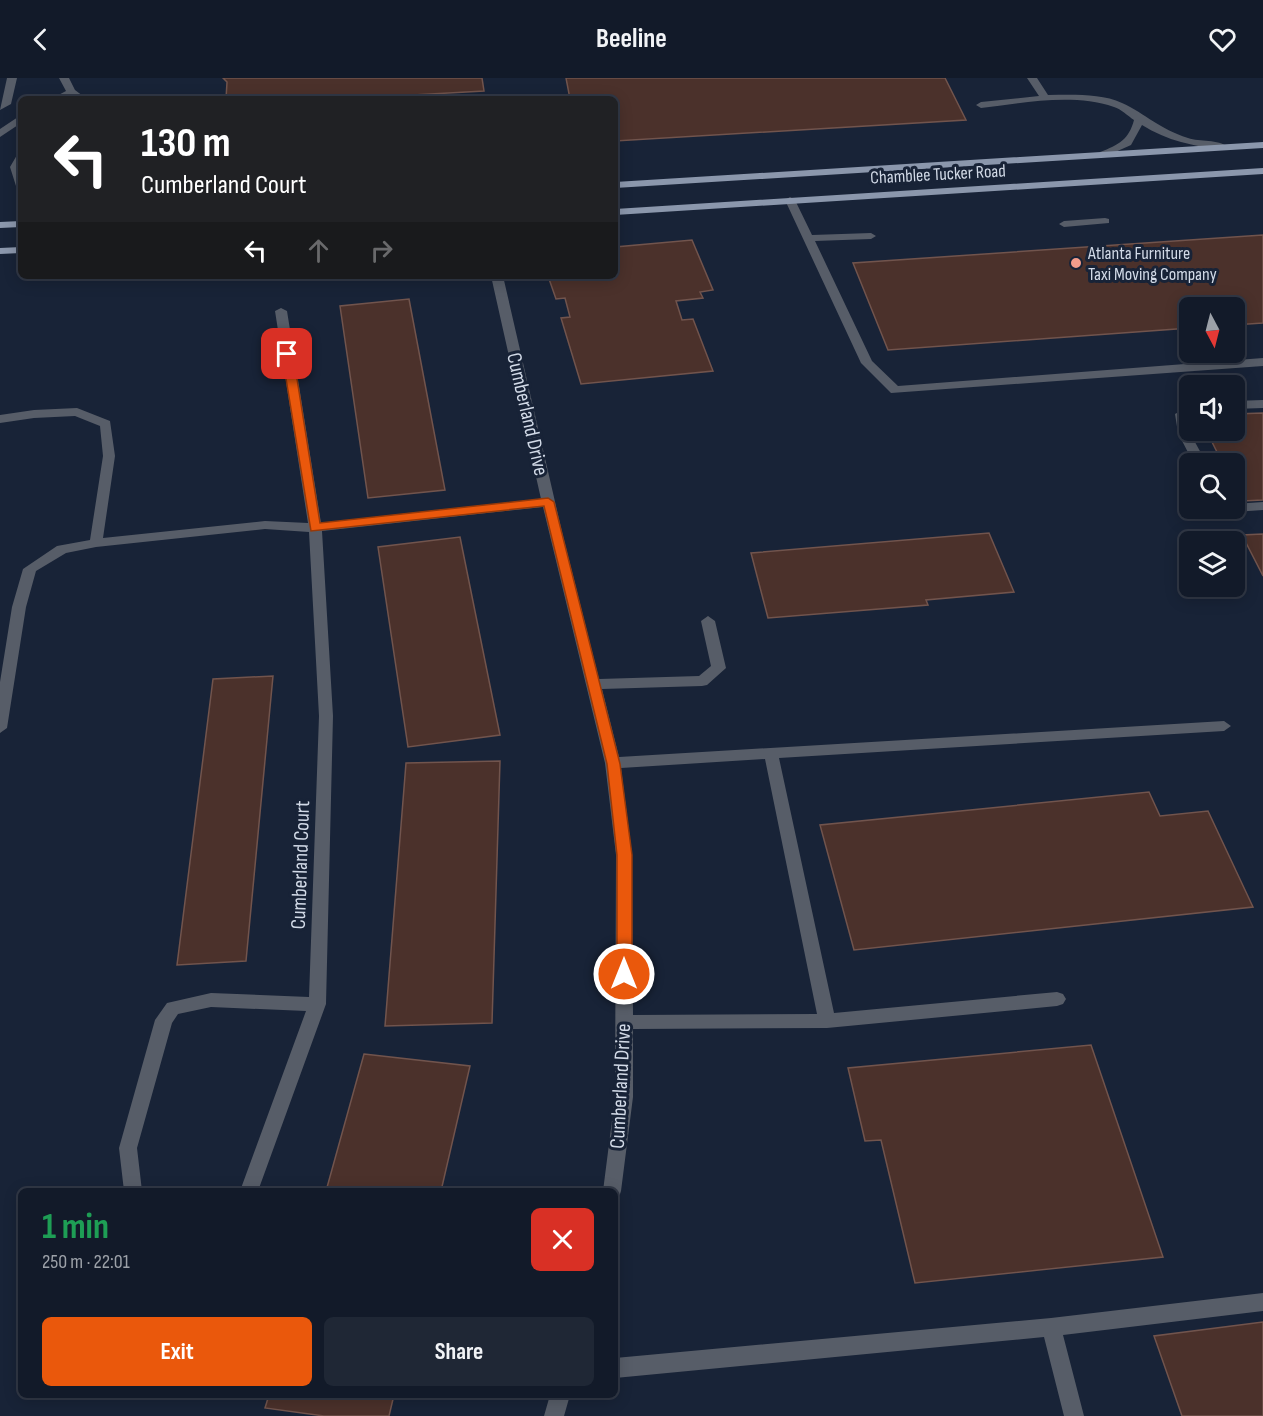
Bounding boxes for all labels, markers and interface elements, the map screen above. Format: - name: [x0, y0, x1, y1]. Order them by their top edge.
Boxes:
- icon: back: [24, 23, 57, 56]
- text: Beeline: [596, 23, 667, 55]
- icon: heart: [1206, 23, 1239, 56]
- text: 130 m: [141, 118, 231, 169]
- icon: left: [42, 120, 120, 198]
- street label: Chamblee Tucker Road: [870, 160, 1006, 189]
- text: Cumberland Court: [141, 169, 307, 201]
- icon: left: [239, 234, 272, 267]
- icon: ahead: [302, 234, 335, 267]
- icon: right: [365, 234, 398, 267]
- place label: Atlanta Furniture Taxi Moving Company: [1087, 243, 1217, 285]
- marker: Atlanta Furniture Taxi Moving Company: [1069, 256, 1083, 270]
- north arrow: [1179, 297, 1245, 363]
- map controls: [1179, 297, 1245, 597]
- pin: [261, 328, 312, 379]
- icon: arrive: [270, 337, 303, 370]
- street label: Cumberland Drive: [501, 350, 554, 478]
- button: sound: [1179, 375, 1245, 441]
- button: search: [1179, 453, 1245, 519]
- button: layers: [1179, 531, 1245, 597]
- street label: Cumberland Court: [286, 800, 315, 930]
- position arrow: [592, 942, 656, 1006]
- street label: Cumberland Drive: [605, 1023, 636, 1149]
- text: 1 min: [42, 1206, 109, 1249]
- button: close: [531, 1208, 594, 1271]
- text: 250 m · 22:01: [42, 1250, 130, 1274]
- button: Exit: [42, 1317, 312, 1386]
- button: Share: [324, 1317, 594, 1386]

